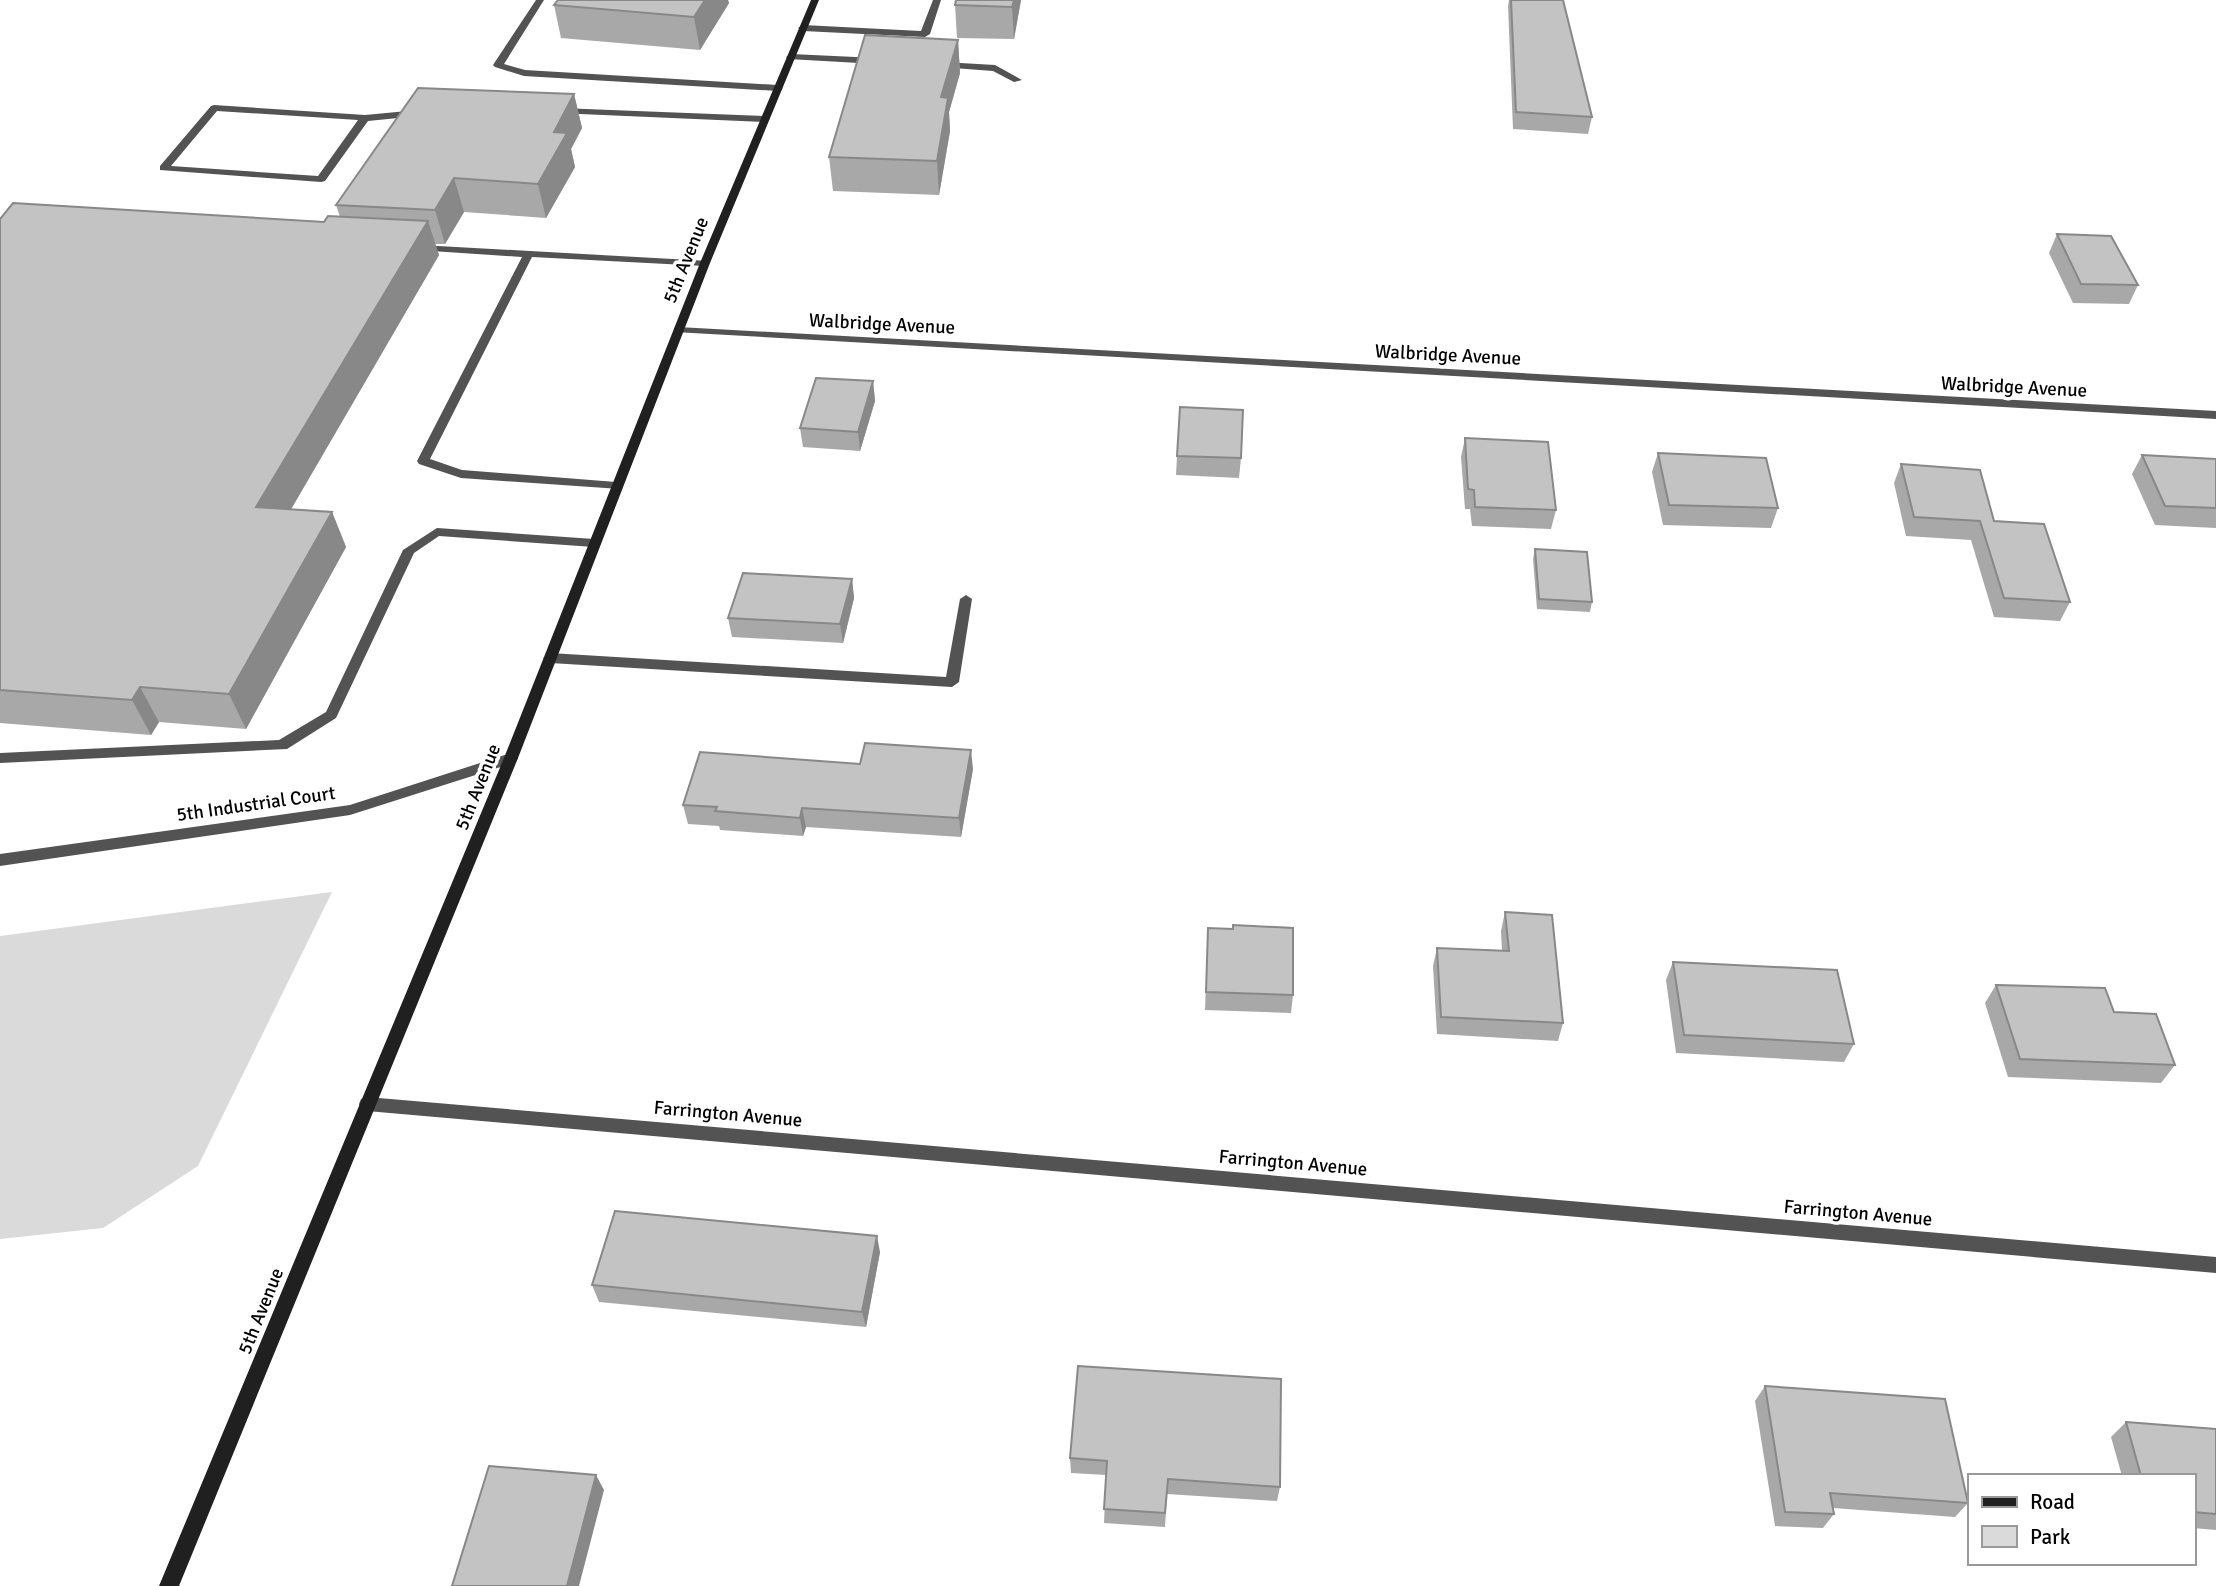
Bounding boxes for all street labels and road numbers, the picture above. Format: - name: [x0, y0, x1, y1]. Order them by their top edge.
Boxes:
- street label: 5th Avenue: [658, 213, 714, 307]
- street label: Walbridge Avenue: [808, 308, 956, 340]
- street label: Walbridge Avenue: [1374, 339, 1522, 371]
- street label: Walbridge Avenue: [1940, 371, 2088, 403]
- street label: 5th Avenue: [450, 740, 506, 834]
- street label: 5th Industrial Court: [175, 781, 337, 827]
- street label: Farrington Avenue: [653, 1096, 803, 1132]
- street label: Farrington Avenue: [1218, 1145, 1368, 1181]
- street label: Farrington Avenue: [1783, 1195, 1933, 1231]
- street label: 5th Avenue: [233, 1264, 289, 1358]

